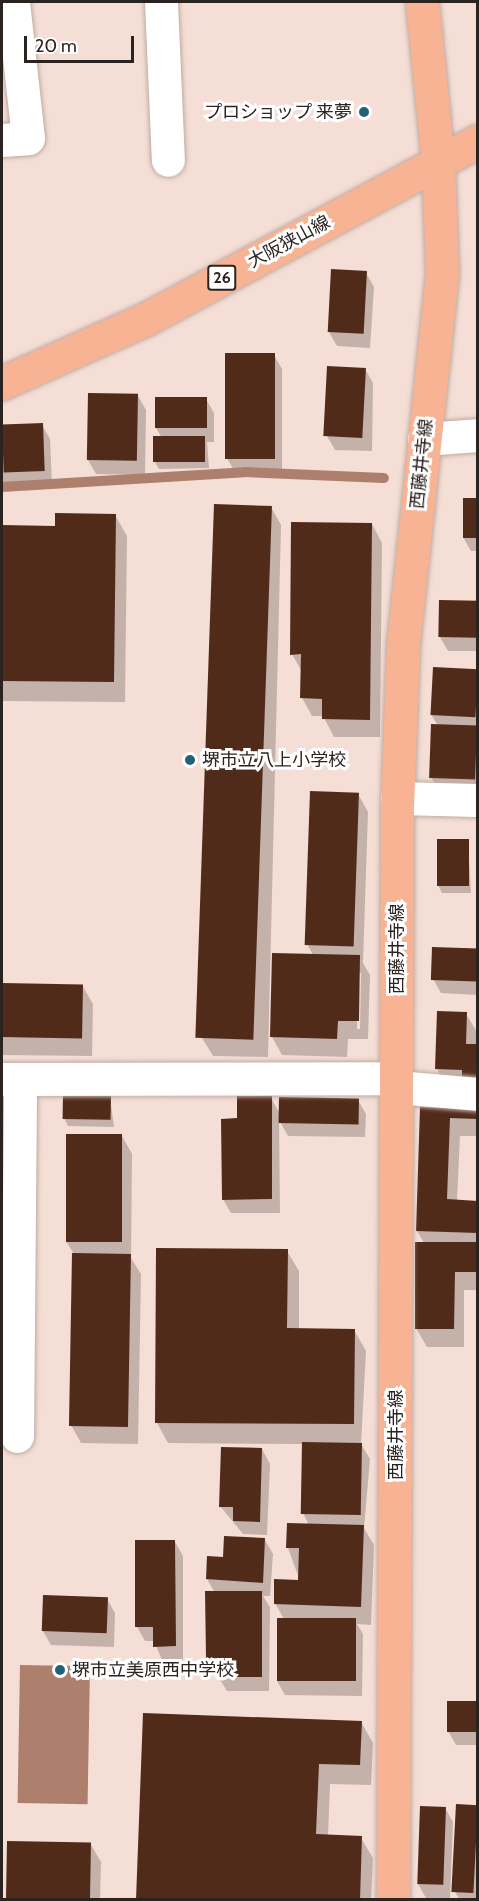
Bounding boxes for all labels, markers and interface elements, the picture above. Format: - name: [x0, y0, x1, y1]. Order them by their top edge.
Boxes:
- scale bar: [27, 24, 136, 62]
- text: 20 m: [35, 35, 77, 57]
- place label: プロショップ 来夢: [204, 101, 352, 123]
- marker: プロショップ 来夢: [357, 105, 371, 119]
- street label: 大阪狭山線: [244, 211, 334, 273]
- road number: 26: [207, 265, 237, 291]
- street label: 西藤井寺線: [407, 418, 437, 510]
- place label: 堺市立八上小学校: [202, 749, 346, 771]
- marker: 堺市立八上小学校: [183, 753, 197, 767]
- street label: 西藤井寺線: [386, 904, 408, 994]
- street label: 西藤井寺線: [385, 1390, 407, 1480]
- place label: 堺市立美原西中学校: [72, 1659, 234, 1681]
- marker: 堺市立美原西中学校: [53, 1663, 67, 1677]

